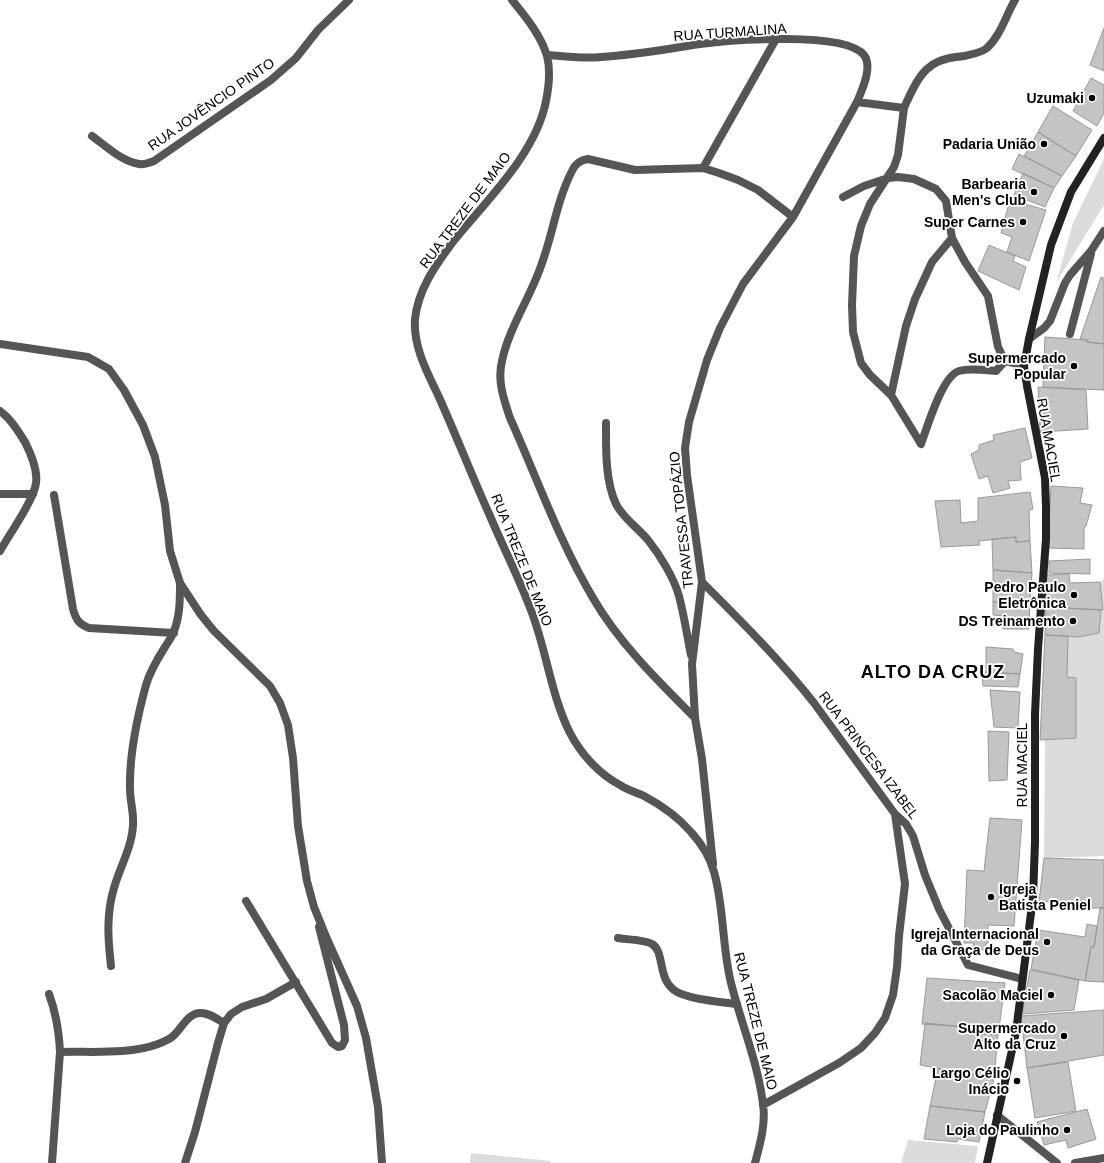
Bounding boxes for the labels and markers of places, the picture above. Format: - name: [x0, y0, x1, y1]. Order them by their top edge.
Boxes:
- place label: Uzumaki: [1026, 90, 1084, 106]
- marker: Uzumaki: [1087, 93, 1097, 103]
- place label: Padaria União: [943, 136, 1036, 152]
- marker: Padaria União: [1039, 139, 1049, 149]
- place label: Barbearia Men's Club: [952, 176, 1026, 208]
- marker: Barbearia Men's Club: [1029, 187, 1039, 197]
- place label: Super Carnes: [924, 214, 1015, 230]
- marker: Super Carnes: [1018, 217, 1028, 227]
- place label: Supermercado Popular: [968, 350, 1067, 382]
- marker: Supermercado Popular: [1069, 361, 1079, 371]
- place label: Pedro Paulo Eletrônica: [984, 579, 1066, 611]
- marker: Pedro Paulo Eletrônica: [1069, 590, 1079, 600]
- place label: DS Treinamento: [958, 613, 1065, 629]
- marker: DS Treinamento: [1068, 616, 1078, 626]
- place label: Igreja Batista Peniel: [999, 881, 1091, 913]
- marker: Igreja Batista Peniel: [986, 892, 996, 902]
- place label: Igreja Internacional da Graça de Deus: [911, 926, 1039, 958]
- marker: Igreja Internacional da Graça de Deus: [1042, 937, 1052, 947]
- place label: Sacolão Maciel: [943, 987, 1043, 1003]
- marker: Sacolão Maciel: [1046, 990, 1056, 1000]
- place label: Supermercado Alto da Cruz: [958, 1020, 1056, 1052]
- marker: Supermercado Alto da Cruz: [1059, 1031, 1069, 1041]
- place label: Largo Célio Inácio: [932, 1065, 1009, 1097]
- marker: Largo Célio Inácio: [1012, 1076, 1022, 1086]
- place label: Loja do Paulinho: [946, 1122, 1059, 1138]
- marker: Loja do Paulinho: [1062, 1125, 1072, 1135]

